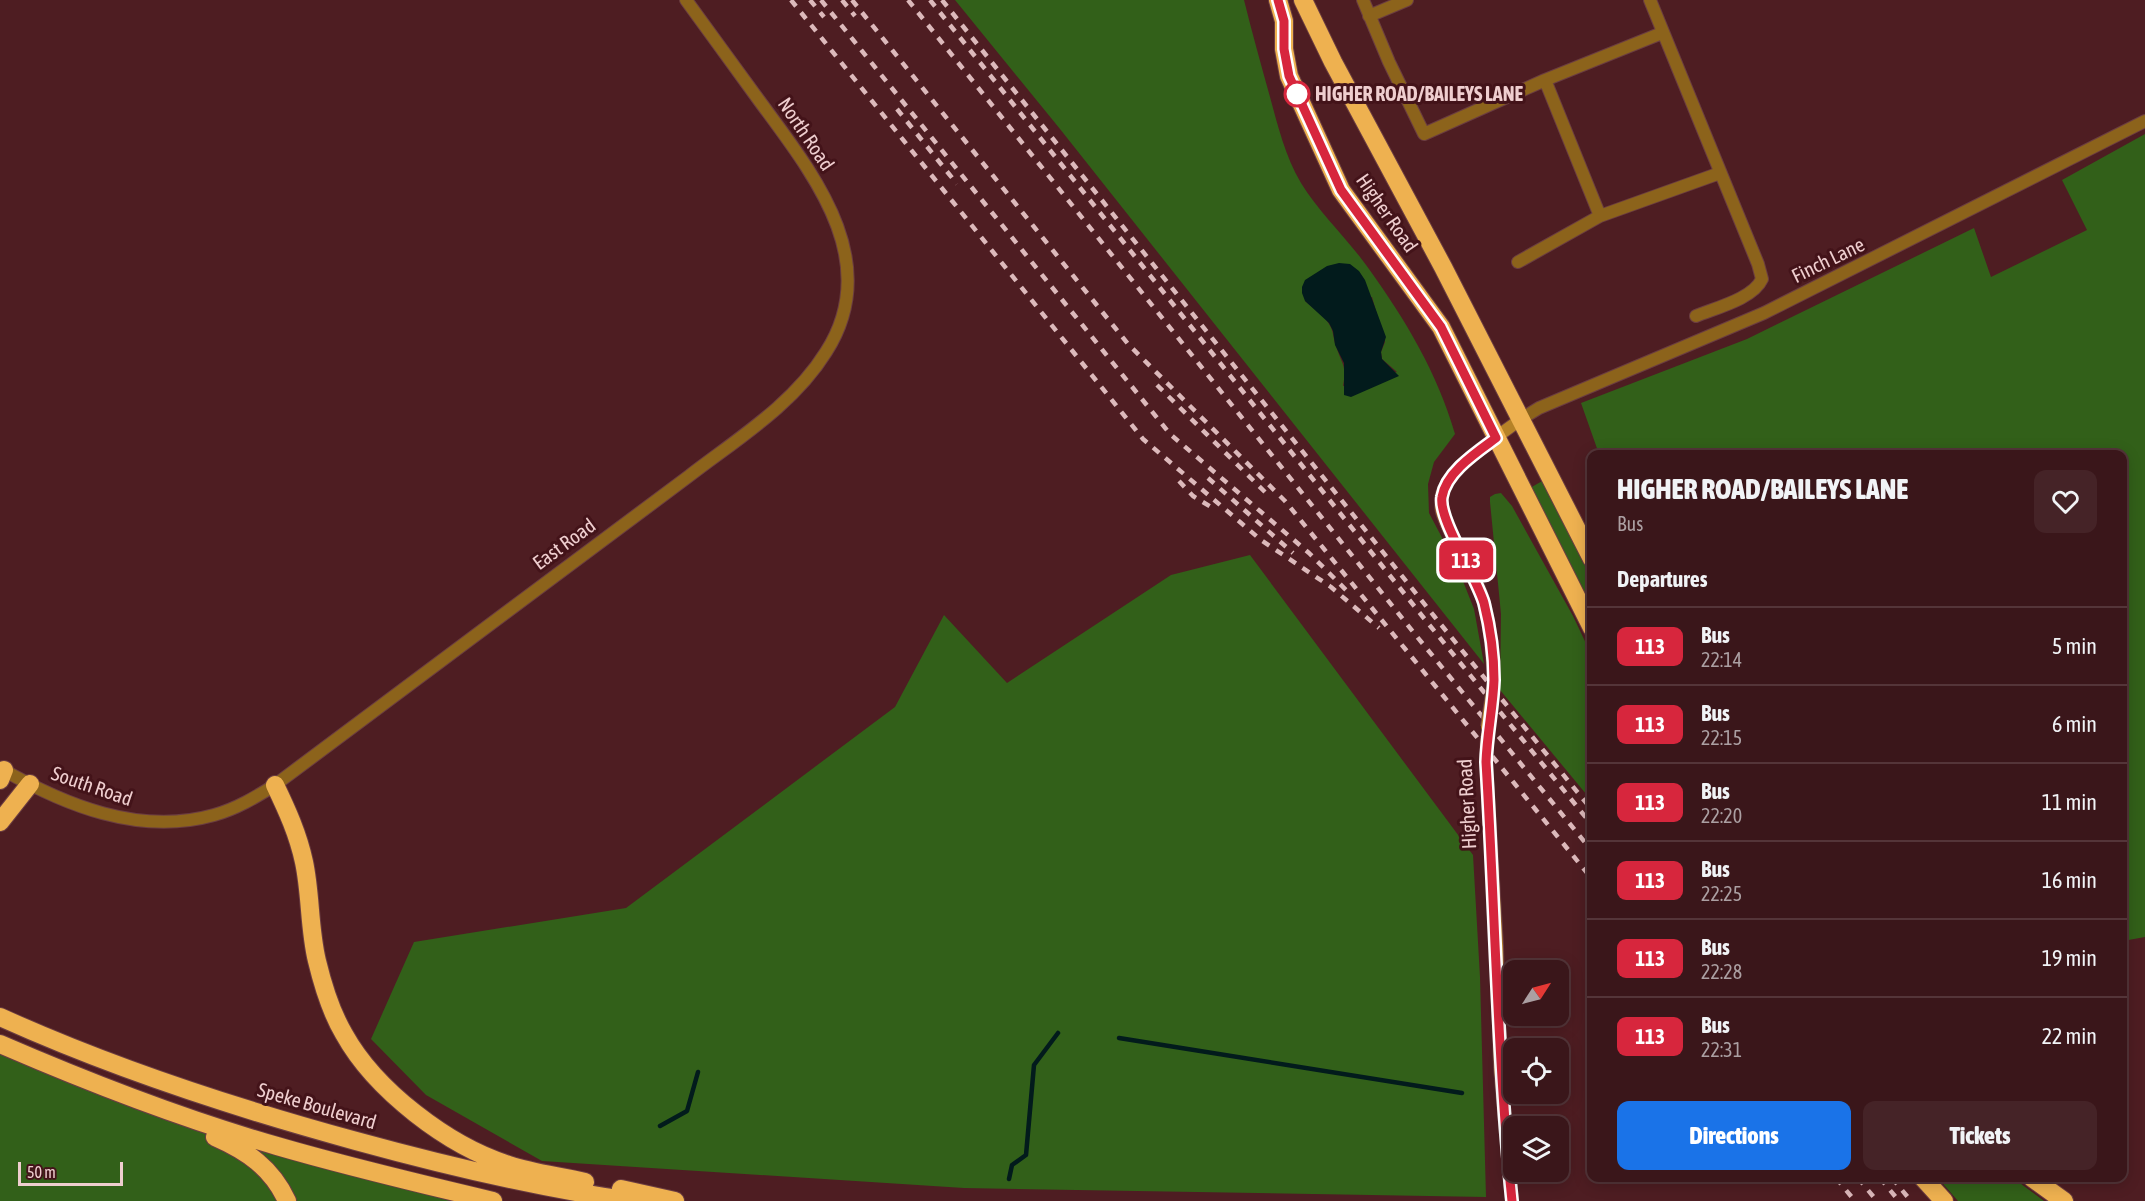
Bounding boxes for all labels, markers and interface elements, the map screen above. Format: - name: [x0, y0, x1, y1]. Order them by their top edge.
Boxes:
- marker: HIGHER ROAD/BAILEYS LANE: [1284, 81, 1310, 107]
- place label: HIGHER ROAD/BAILEYS LANE: [1315, 82, 1523, 105]
- street label: North Road: [774, 93, 839, 175]
- street label: Higher Road: [1352, 169, 1423, 256]
- street label: Finch Lane: [1788, 232, 1868, 287]
- button: heart: [2034, 470, 2097, 533]
- text: HIGHER ROAD/BAILEYS LANE: [1617, 473, 1908, 505]
- text: Bus: [1617, 512, 1643, 535]
- street label: East Road: [528, 513, 599, 574]
- line badge: 113: [1432, 540, 1500, 580]
- text: 113: [1451, 548, 1481, 572]
- text: Departures: [1617, 566, 1707, 592]
- text: Bus: [1701, 622, 1730, 648]
- text: 5 min: [2052, 633, 2097, 659]
- text: 113: [1635, 634, 1665, 658]
- text: 22:14: [1701, 648, 1742, 671]
- text: Bus: [1701, 700, 1730, 726]
- text: 6 min: [2052, 711, 2097, 737]
- text: 113: [1635, 712, 1665, 736]
- text: 22:15: [1701, 726, 1742, 749]
- street label: Higher Road: [1453, 758, 1480, 850]
- street label: South Road: [49, 761, 136, 810]
- text: Bus: [1701, 778, 1730, 804]
- text: 11 min: [2042, 789, 2097, 815]
- text: 113: [1635, 790, 1665, 814]
- text: 22:20: [1701, 804, 1742, 827]
- text: Bus: [1701, 856, 1730, 882]
- text: 16 min: [2042, 867, 2097, 893]
- text: 113: [1635, 868, 1665, 892]
- text: 22:25: [1701, 882, 1742, 905]
- text: Bus: [1701, 934, 1730, 960]
- text: 19 min: [2042, 945, 2097, 971]
- text: 113: [1635, 946, 1665, 970]
- north arrow: [1503, 960, 1569, 1026]
- map controls: [1503, 960, 1569, 1182]
- text: 22:28: [1701, 960, 1742, 983]
- text: Bus: [1701, 1012, 1730, 1038]
- text: 22 min: [2042, 1023, 2097, 1049]
- text: 113: [1635, 1024, 1665, 1048]
- button: locate: [1503, 1038, 1569, 1104]
- text: 22:31: [1701, 1038, 1742, 1061]
- street label: Speke Boulevard: [255, 1078, 379, 1133]
- button: Directions: [1617, 1101, 1851, 1170]
- button: Tickets: [1863, 1101, 2097, 1170]
- button: layers: [1503, 1116, 1569, 1182]
- scale bar: [18, 1159, 123, 1186]
- text: 50 m: [27, 1163, 56, 1181]

